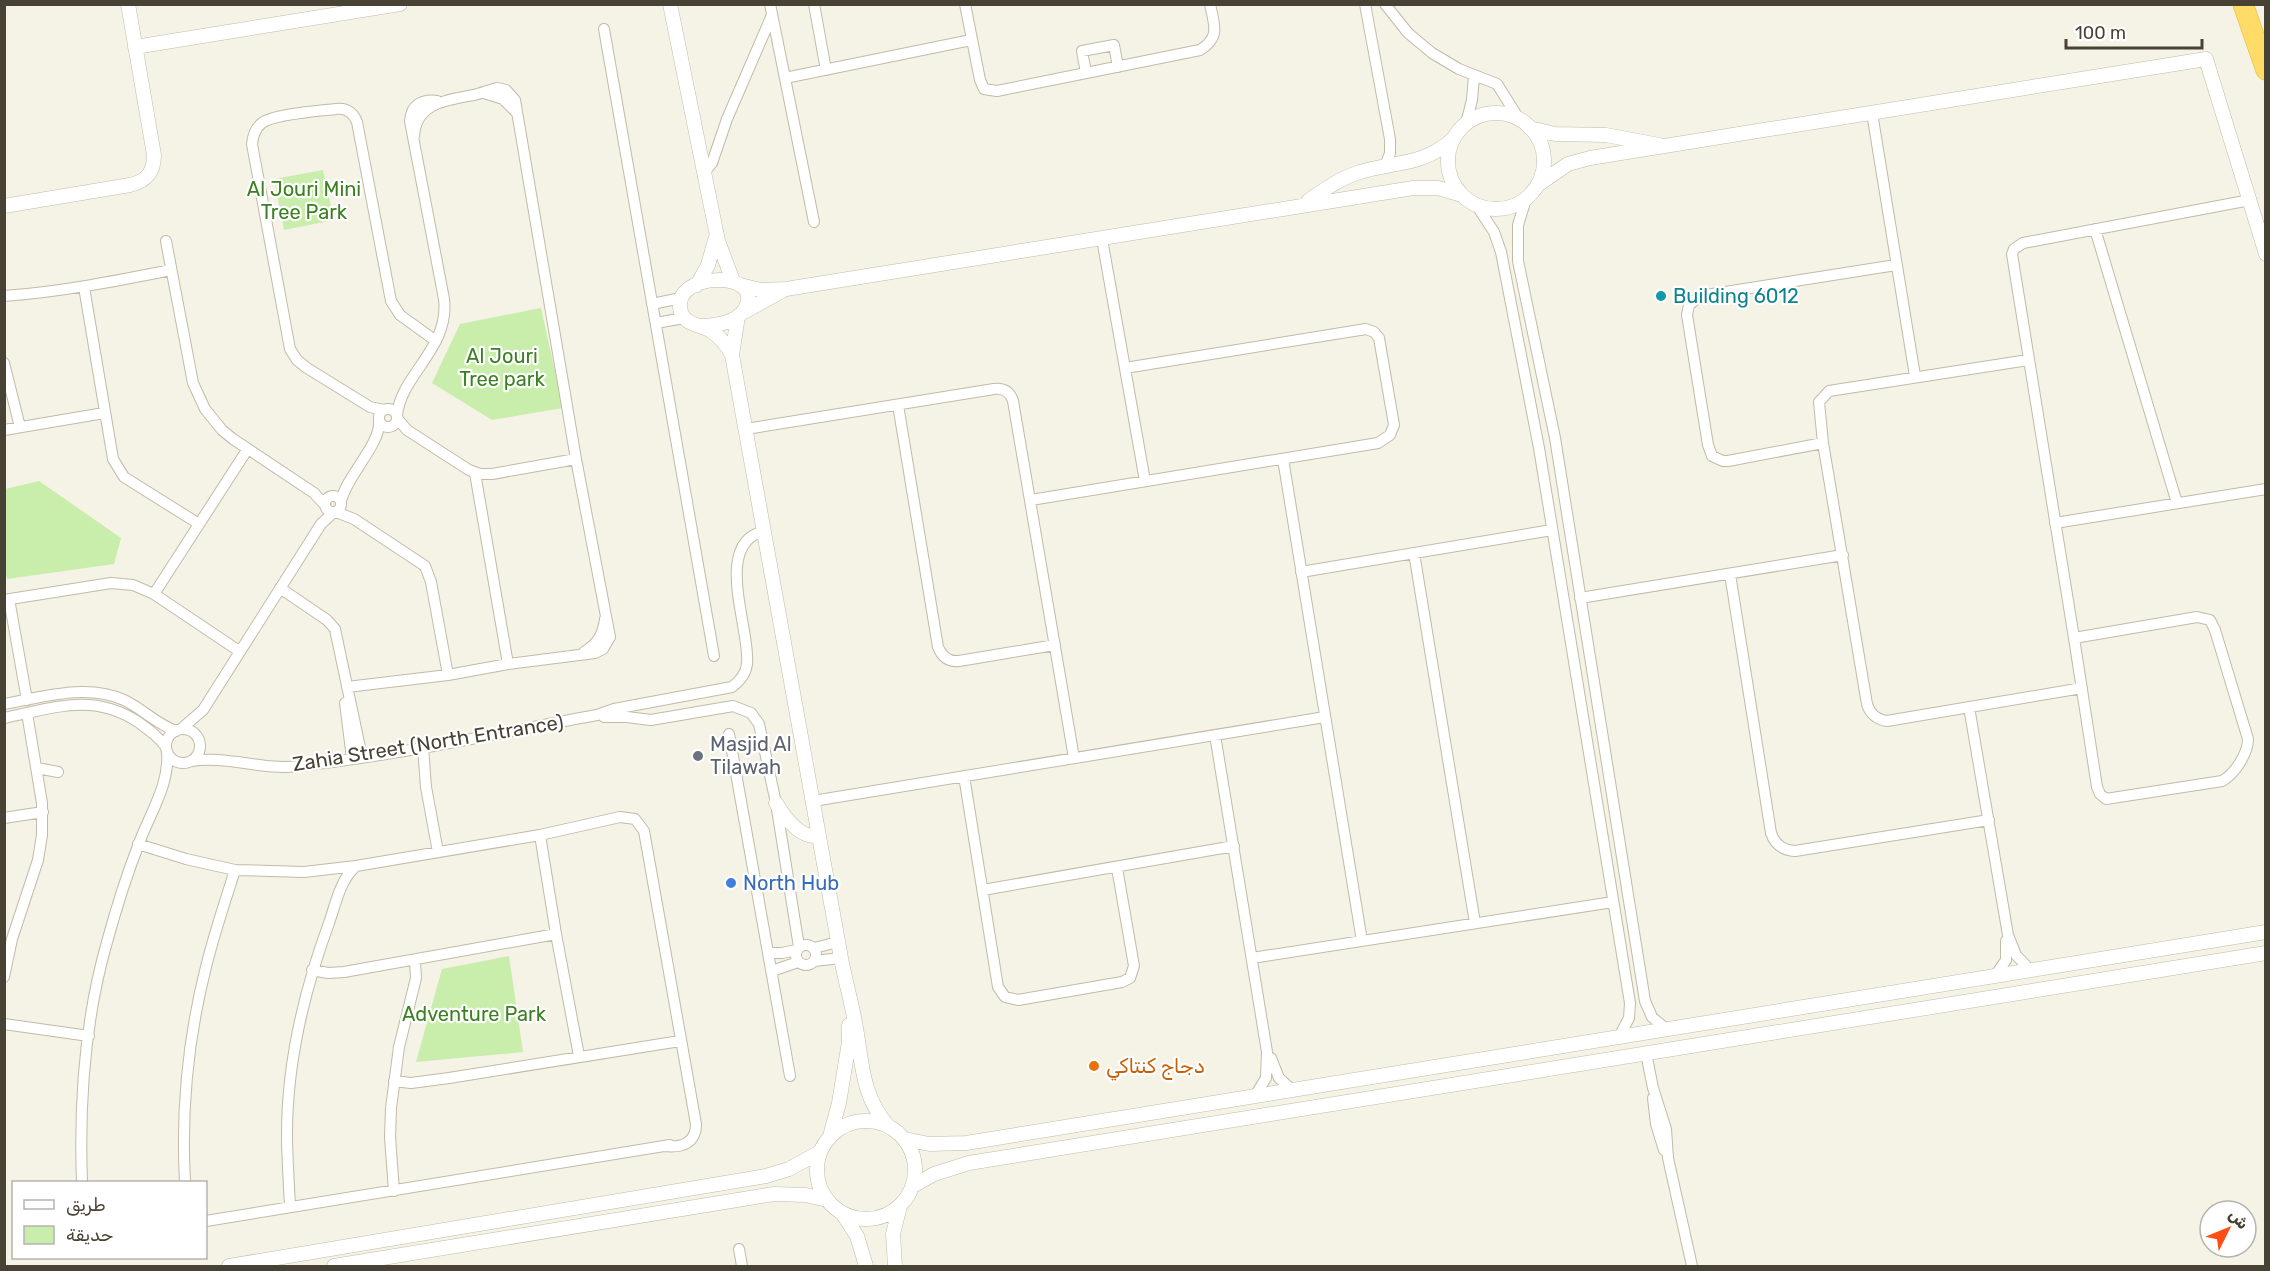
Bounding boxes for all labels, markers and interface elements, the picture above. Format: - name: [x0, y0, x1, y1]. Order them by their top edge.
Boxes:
- scale bar: [2066, 12, 2202, 50]
- text: 100 m: [2075, 22, 2126, 44]
- park label: Al Jouri Mini Tree Park: [247, 177, 361, 224]
- place label: Building 6012: [1673, 284, 1799, 308]
- marker: Building 6012: [1654, 289, 1668, 303]
- park label: Al Jouri Tree park: [459, 344, 545, 391]
- street label: Zahia Street (North Entrance): [291, 710, 565, 776]
- place label: Masjid Al Tilawah: [710, 732, 792, 779]
- marker: Masjid Al Tilawah: [691, 749, 705, 763]
- place label: North Hub: [743, 871, 839, 895]
- marker: North Hub: [724, 876, 738, 890]
- park label: Adventure Park: [402, 1002, 547, 1026]
- place label: دجاج كنتاكي: [1106, 1054, 1205, 1081]
- marker: دجاج كنتاكي: [1087, 1059, 1101, 1073]
- legend: [12, 1181, 207, 1259]
- text: طريق: [66, 1194, 106, 1216]
- north arrow: [2198, 1199, 2258, 1259]
- text: ش: [2225, 1205, 2252, 1233]
- text: حديقة: [66, 1224, 113, 1246]

